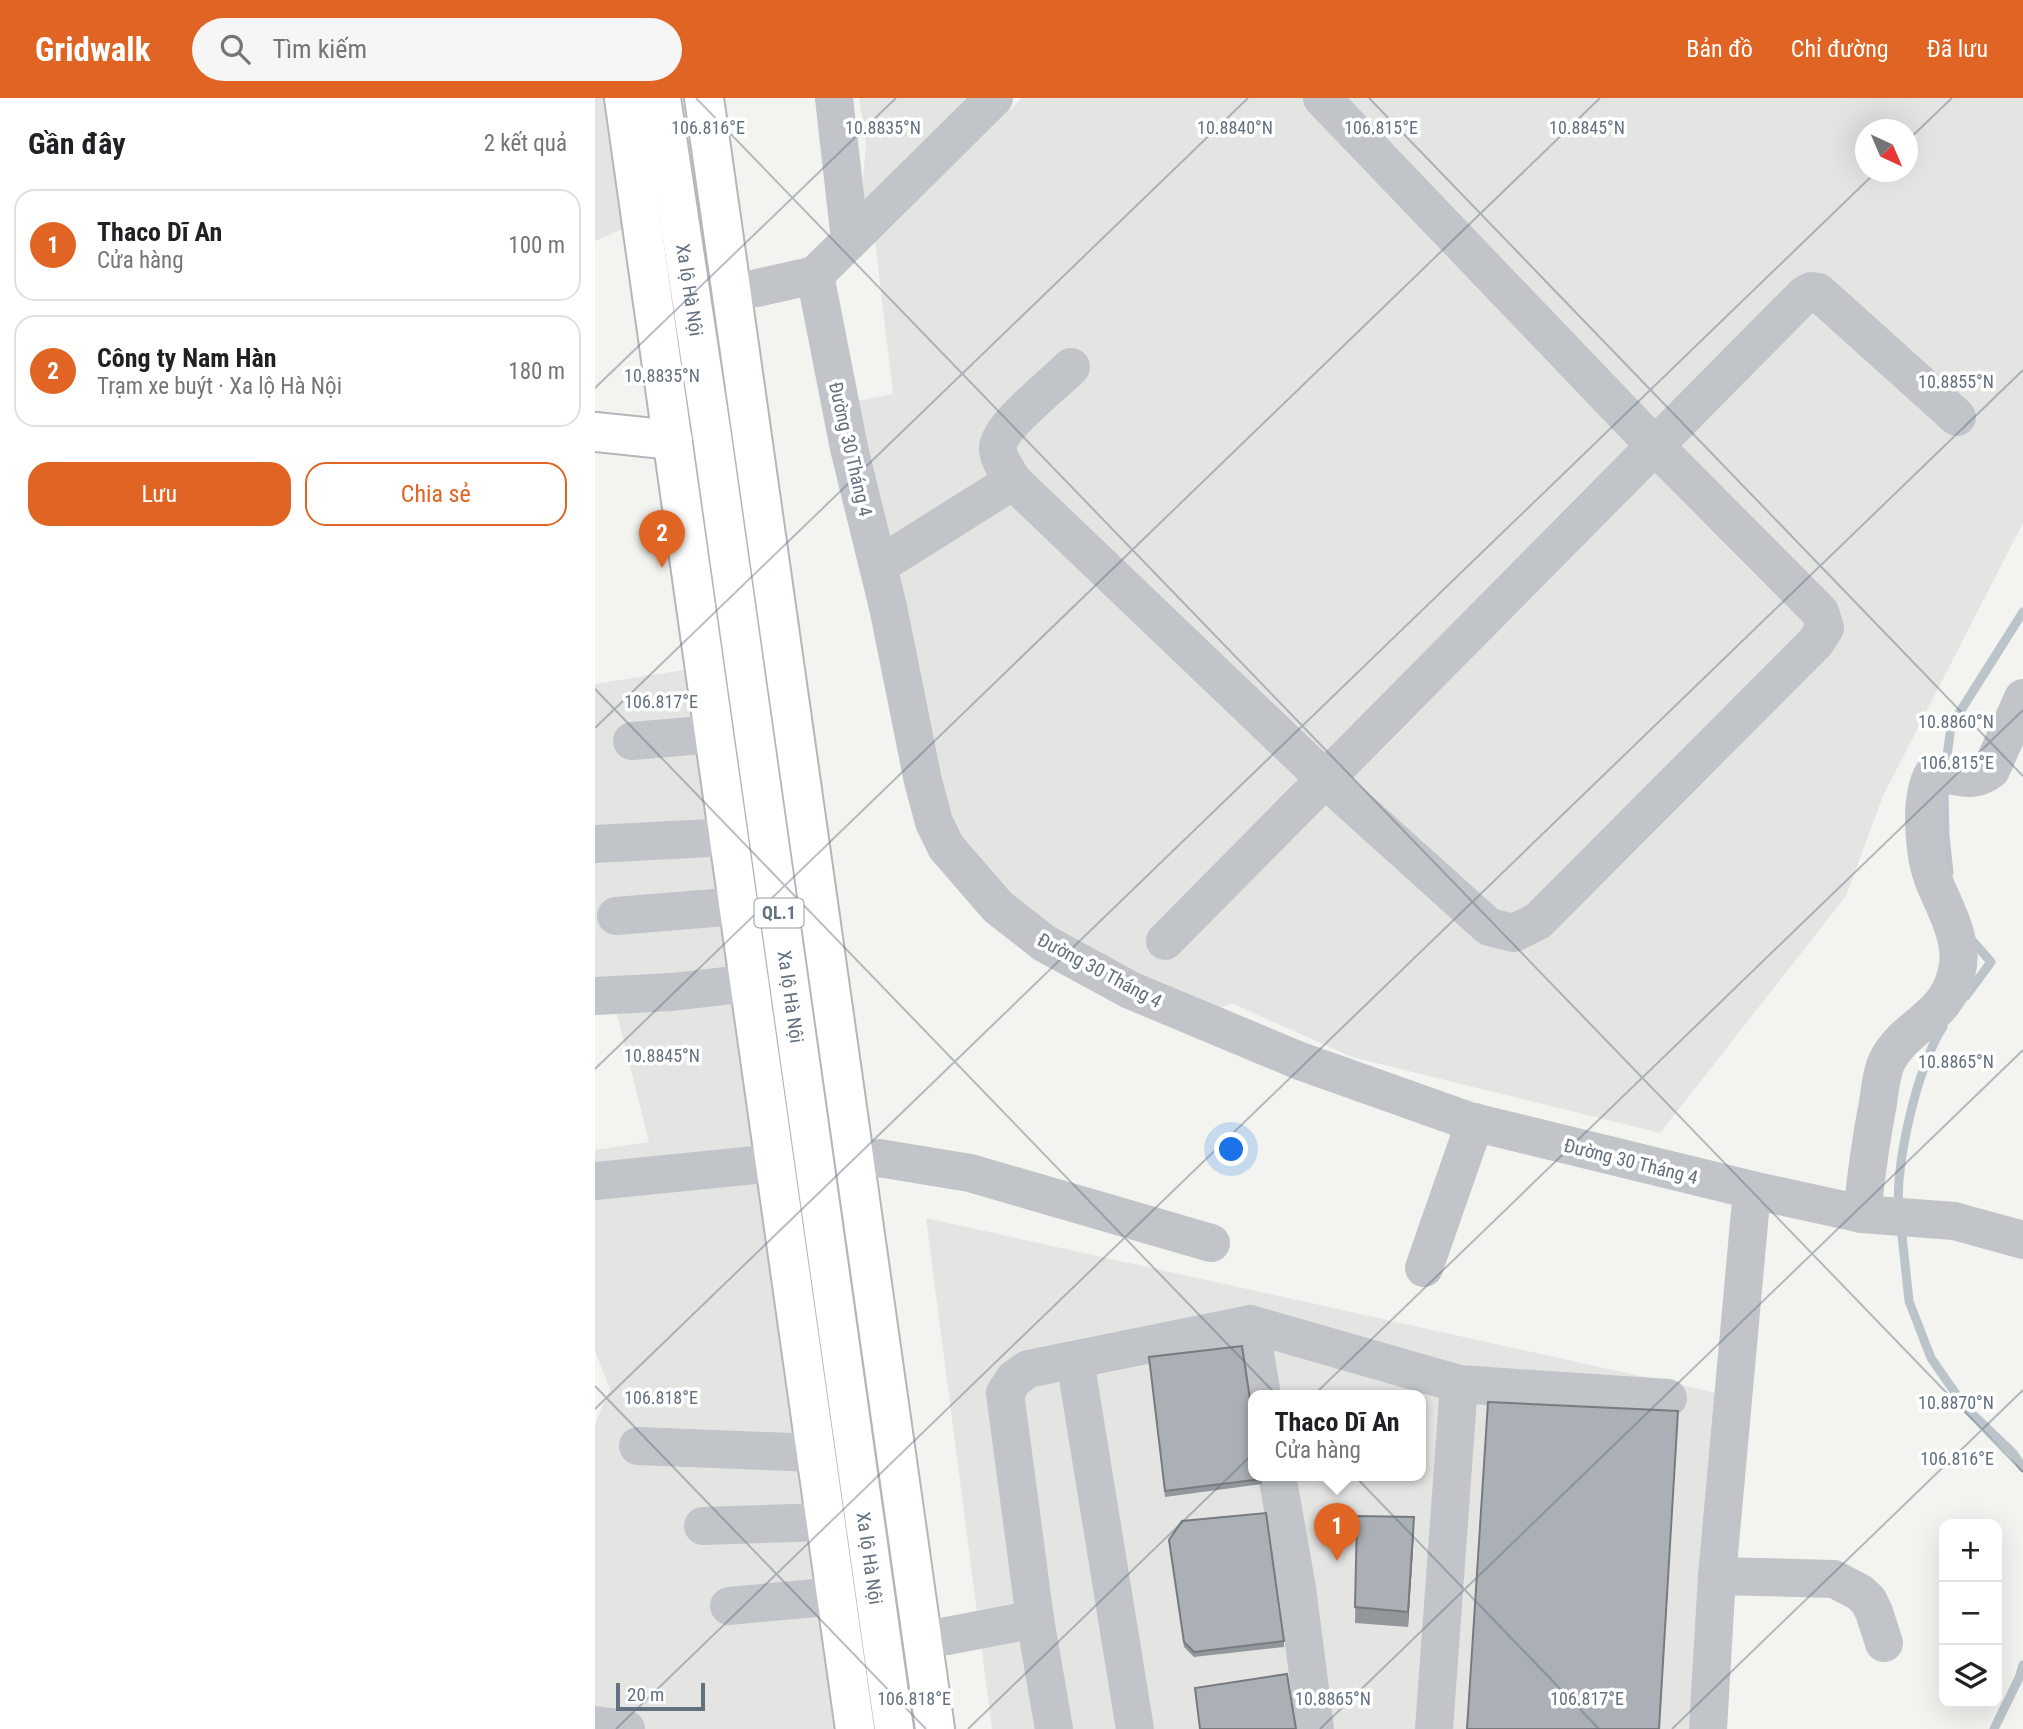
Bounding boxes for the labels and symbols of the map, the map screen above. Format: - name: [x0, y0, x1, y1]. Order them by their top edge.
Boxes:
- text: 106.816°E: [671, 117, 745, 138]
- text: 10.8835°N: [845, 117, 921, 138]
- text: 10.8840°N: [1197, 117, 1273, 138]
- text: 106.815°E: [1344, 117, 1418, 138]
- text: 10.8845°N: [1549, 117, 1625, 138]
- north arrow: [1855, 119, 1918, 182]
- street label: Xa lộ Hà Nội: [671, 242, 708, 338]
- text: 10.8835°N: [624, 365, 700, 386]
- text: 10.8855°N: [1918, 371, 1994, 392]
- street label: Đường 30 Tháng 4: [824, 380, 877, 519]
- pin: 2: [639, 510, 685, 568]
- text: 106.817°E: [624, 691, 698, 712]
- text: 10.8860°N: [1918, 711, 1994, 732]
- text: 106.815°E: [1920, 752, 1994, 773]
- road number: QL.1: [755, 898, 803, 928]
- street label: Đường 30 Tháng 4: [1034, 928, 1166, 1013]
- street label: Xa lộ Hà Nội: [773, 949, 808, 1044]
- text: 10.8845°N: [624, 1045, 700, 1066]
- text: 10.8865°N: [1918, 1051, 1994, 1072]
- your location: [1214, 1132, 1248, 1166]
- street label: Đường 30 Tháng 4: [1561, 1134, 1700, 1189]
- text: 106.818°E: [624, 1387, 698, 1408]
- text: 10.8870°N: [1918, 1392, 1994, 1413]
- text: 106.816°E: [1920, 1448, 1994, 1469]
- pin: 1: [1314, 1503, 1360, 1561]
- street label: Xa lộ Hà Nội: [852, 1510, 887, 1606]
- scale bar: [616, 1680, 705, 1712]
- text: 106.818°E: [877, 1688, 951, 1709]
- text: 10.8865°N: [1295, 1688, 1371, 1709]
- text: 106.817°E: [1550, 1688, 1624, 1709]

